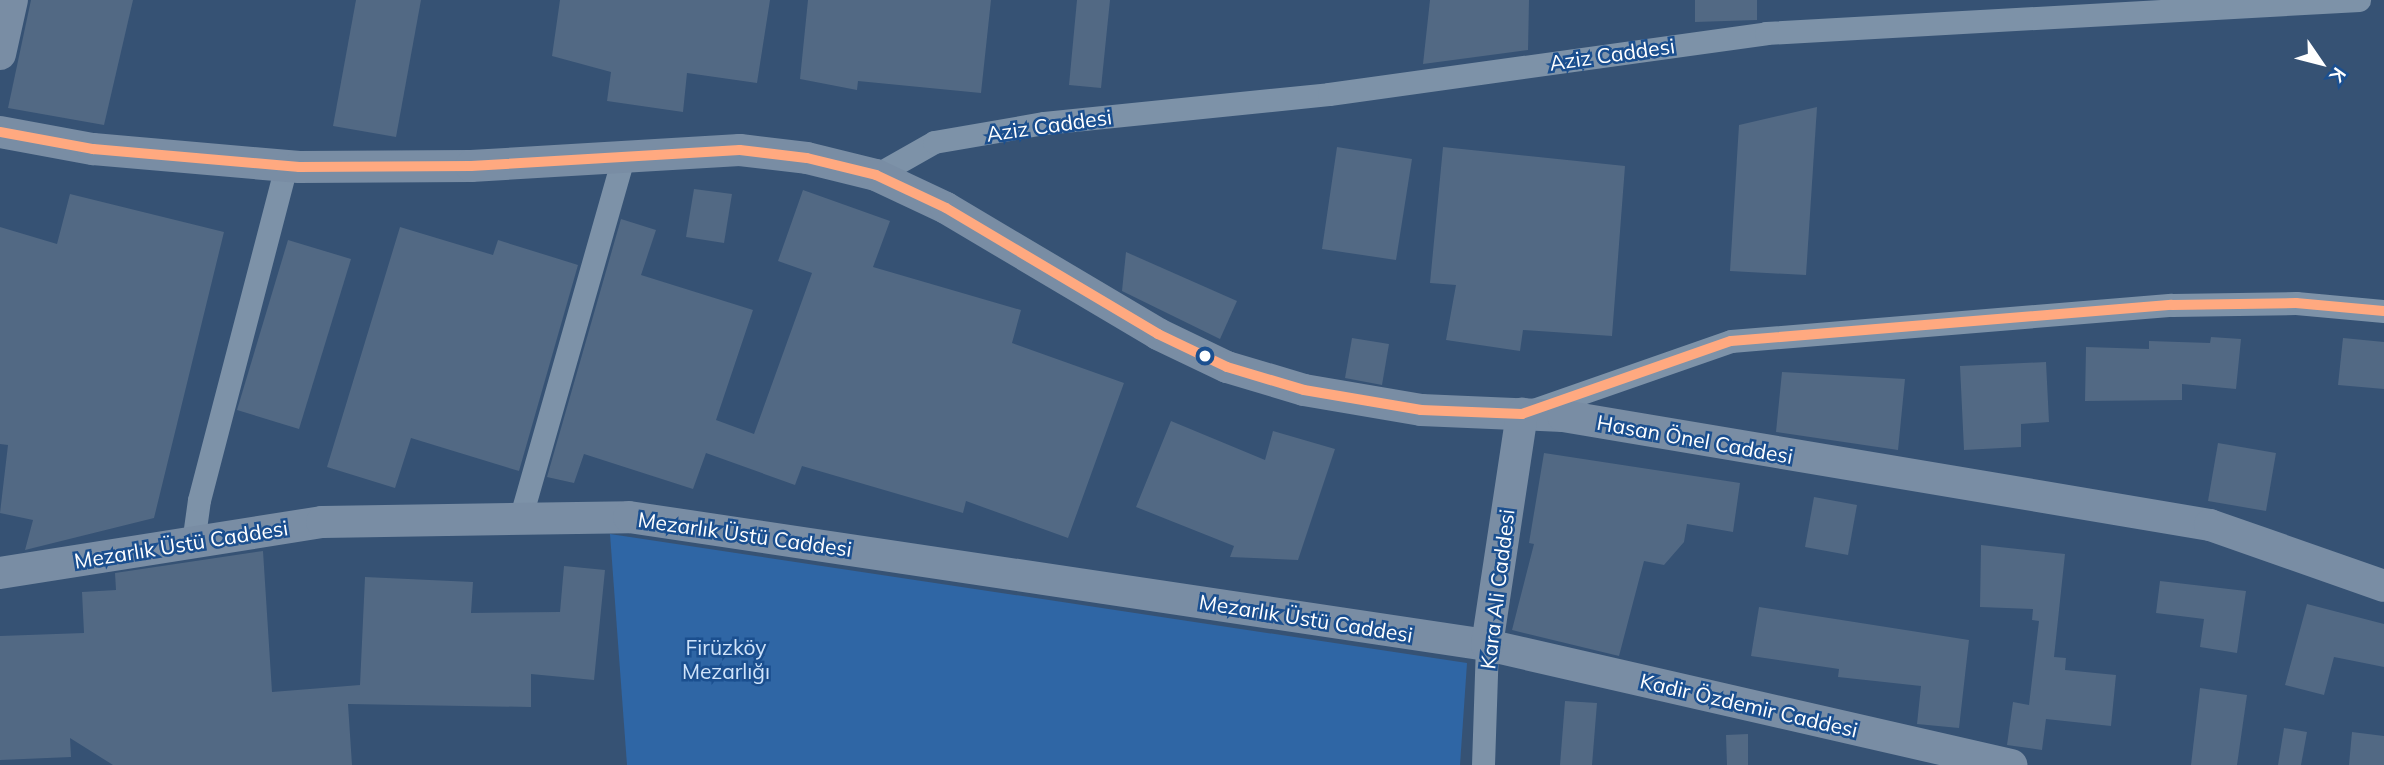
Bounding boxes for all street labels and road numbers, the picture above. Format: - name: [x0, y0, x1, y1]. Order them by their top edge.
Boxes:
- street label: Aziz Caddesi: [1548, 33, 1676, 75]
- street label: Aziz Caddesi: [985, 104, 1113, 146]
- street label: Hasan Önel Caddesi: [1595, 409, 1795, 469]
- street label: Mezarlık Üstü Caddesi: [636, 506, 854, 562]
- street label: Kara Ali Caddesi: [1475, 508, 1519, 670]
- street label: Mezarlık Üstü Caddesi: [72, 515, 290, 573]
- street label: Mezarlık Üstü Caddesi: [1197, 589, 1415, 647]
- street label: Kadir Özdemir Caddesi: [1638, 668, 1860, 742]

